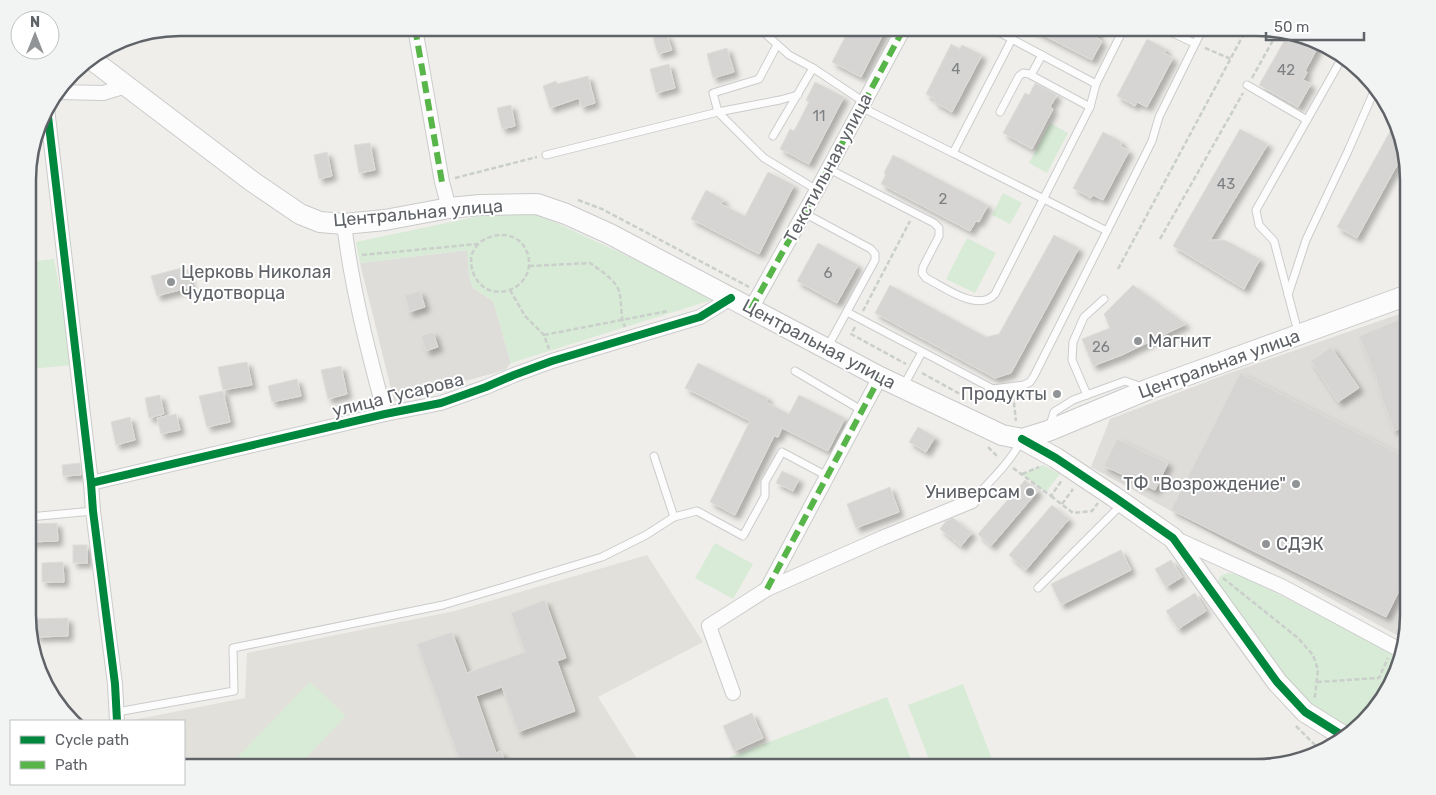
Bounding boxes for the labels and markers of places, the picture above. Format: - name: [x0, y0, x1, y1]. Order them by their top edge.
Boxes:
- place label: Церковь Николая Чудотворца: [181, 261, 331, 304]
- marker: Церковь Николая Чудотворца: [165, 276, 177, 288]
- place label: Магнит: [1148, 330, 1211, 352]
- marker: Магнит: [1132, 335, 1144, 347]
- place label: Продукты: [961, 383, 1047, 405]
- marker: Продукты: [1051, 388, 1063, 400]
- place label: ТФ "Возрождение": [1123, 473, 1286, 495]
- marker: ТФ "Возрождение": [1290, 478, 1302, 490]
- place label: Универсам: [925, 481, 1020, 503]
- marker: Универсам: [1024, 486, 1036, 498]
- place label: СДЭК: [1276, 533, 1324, 555]
- marker: СДЭК: [1260, 538, 1272, 550]

